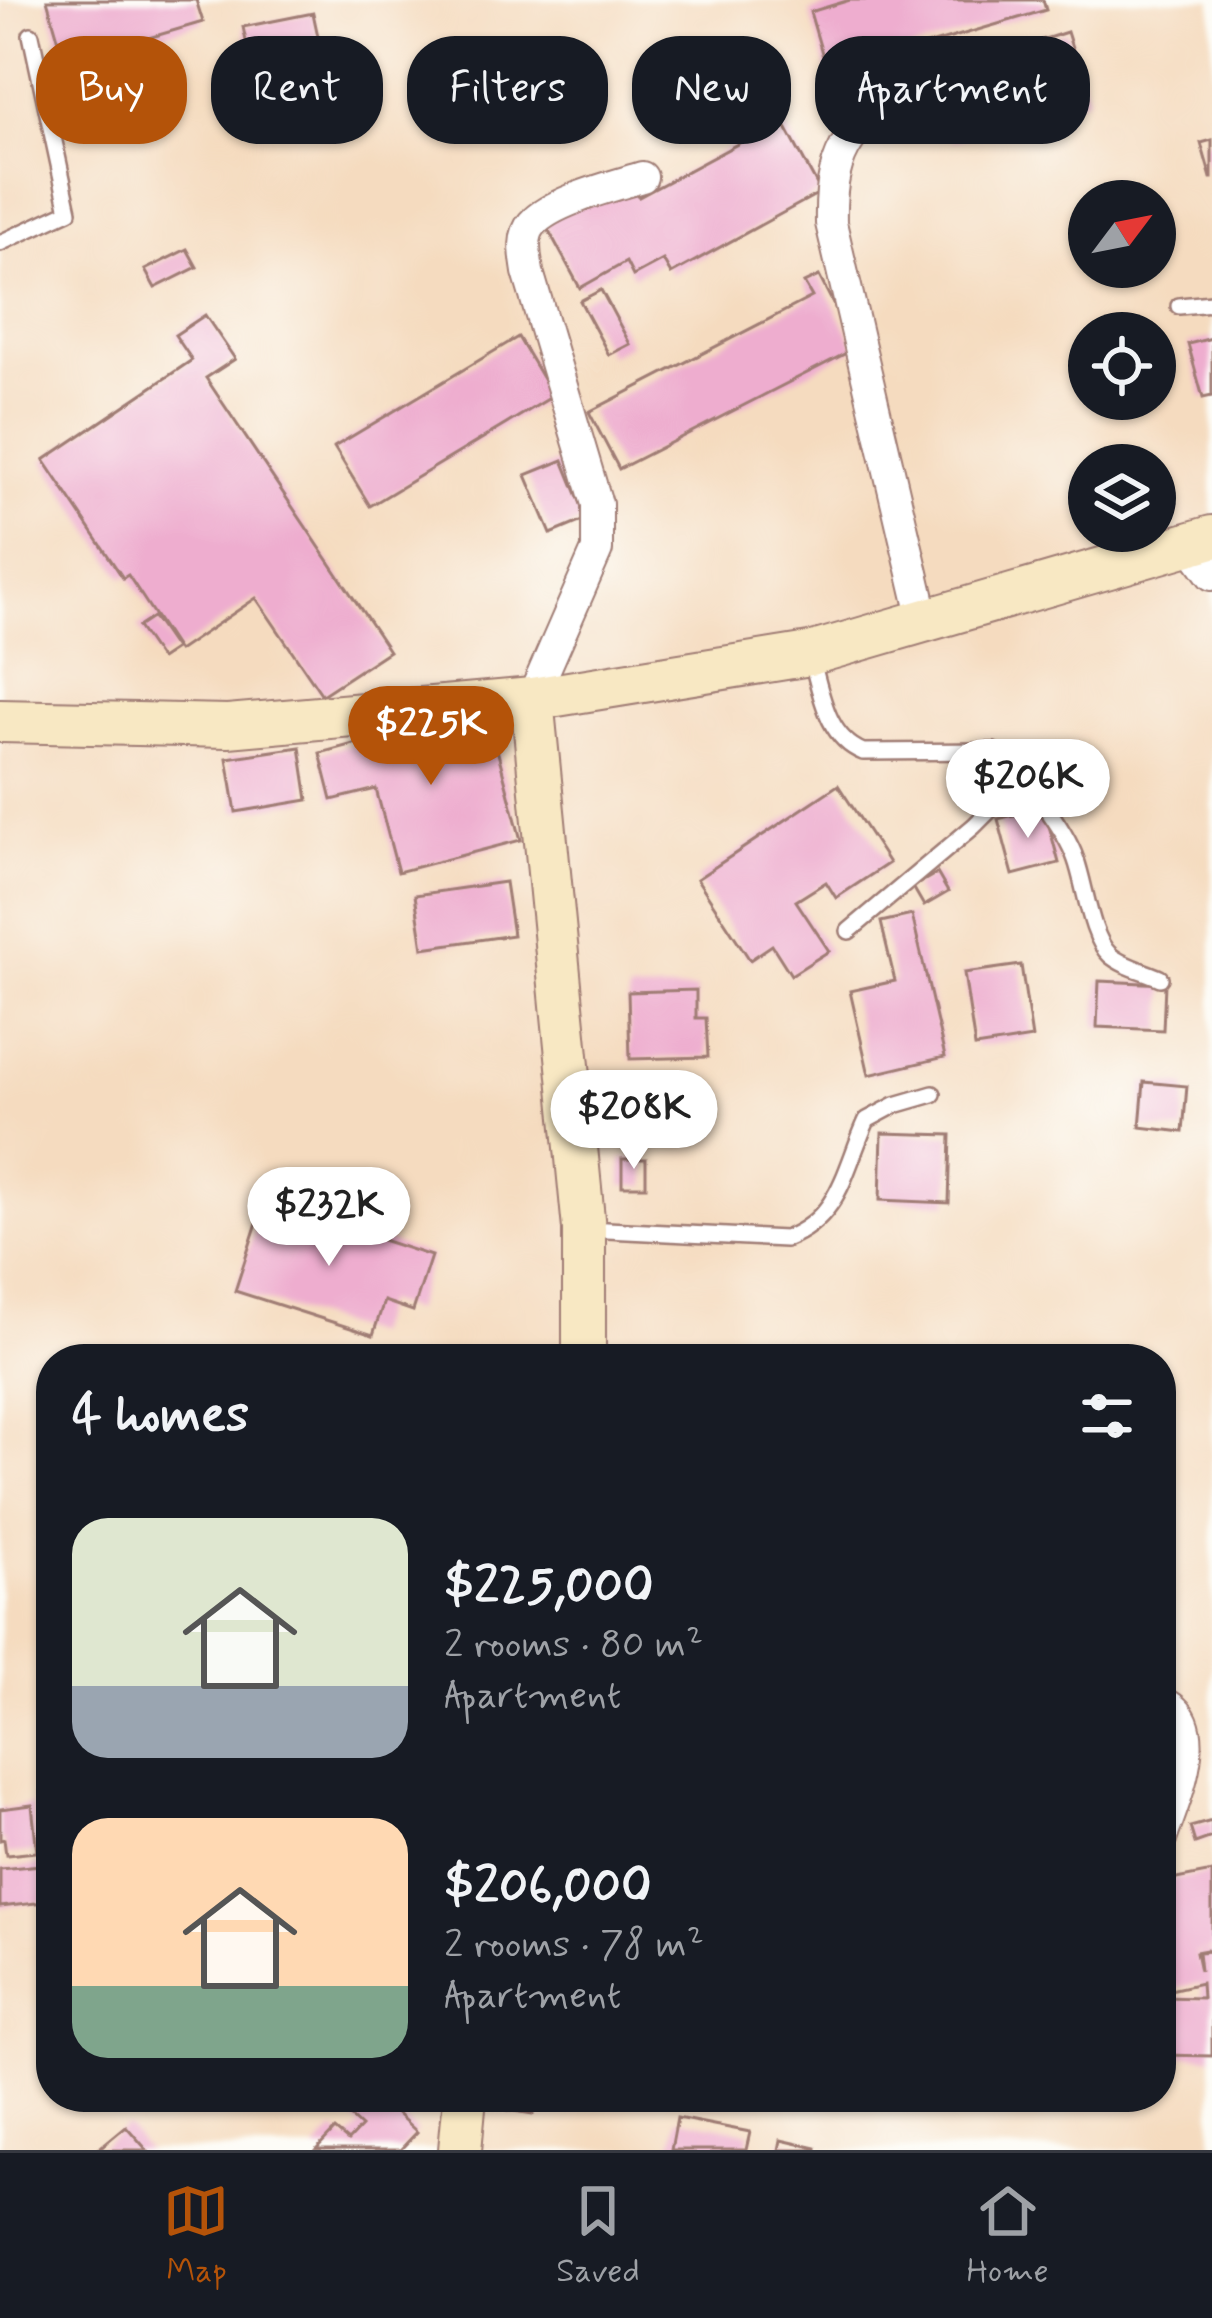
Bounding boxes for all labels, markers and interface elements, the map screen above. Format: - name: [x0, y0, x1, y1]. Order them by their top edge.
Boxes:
- chip: Buy: [36, 36, 187, 144]
- chip: Rent: [211, 36, 383, 144]
- chip: Filters: [407, 36, 608, 144]
- chip: New: [632, 36, 791, 144]
- chip: Apartment: [815, 36, 1090, 144]
- north arrow: [1068, 180, 1176, 288]
- map controls: [1068, 180, 1176, 552]
- button: locate: [1068, 312, 1176, 420]
- button: layers: [1068, 444, 1176, 552]
- pin: $225K: [347, 686, 515, 788]
- text: $225K: [375, 699, 487, 750]
- pin: $206K: [944, 739, 1112, 841]
- text: $206K: [973, 752, 1083, 803]
- pin: $208K: [550, 1070, 718, 1172]
- text: $208K: [578, 1083, 690, 1134]
- pin: $232K: [245, 1167, 413, 1269]
- text: $232K: [274, 1180, 384, 1231]
- text: 4 homes: [72, 1383, 249, 1449]
- icon: filters: [1074, 1383, 1140, 1449]
- text: $225,000: [444, 1554, 654, 1620]
- icon: home: [168, 1566, 312, 1710]
- text: 2 rooms · 80 m²: [444, 1620, 703, 1671]
- text: Apartment: [444, 1671, 621, 1722]
- text: $206,000: [444, 1854, 652, 1920]
- icon: home: [168, 1866, 312, 2010]
- text: 2 rooms · 78 m²: [444, 1920, 704, 1971]
- text: Apartment: [444, 1971, 621, 2022]
- tab: Map: [163, 2178, 229, 2294]
- tab: Saved: [556, 2178, 640, 2294]
- tab: Home: [967, 2178, 1049, 2294]

